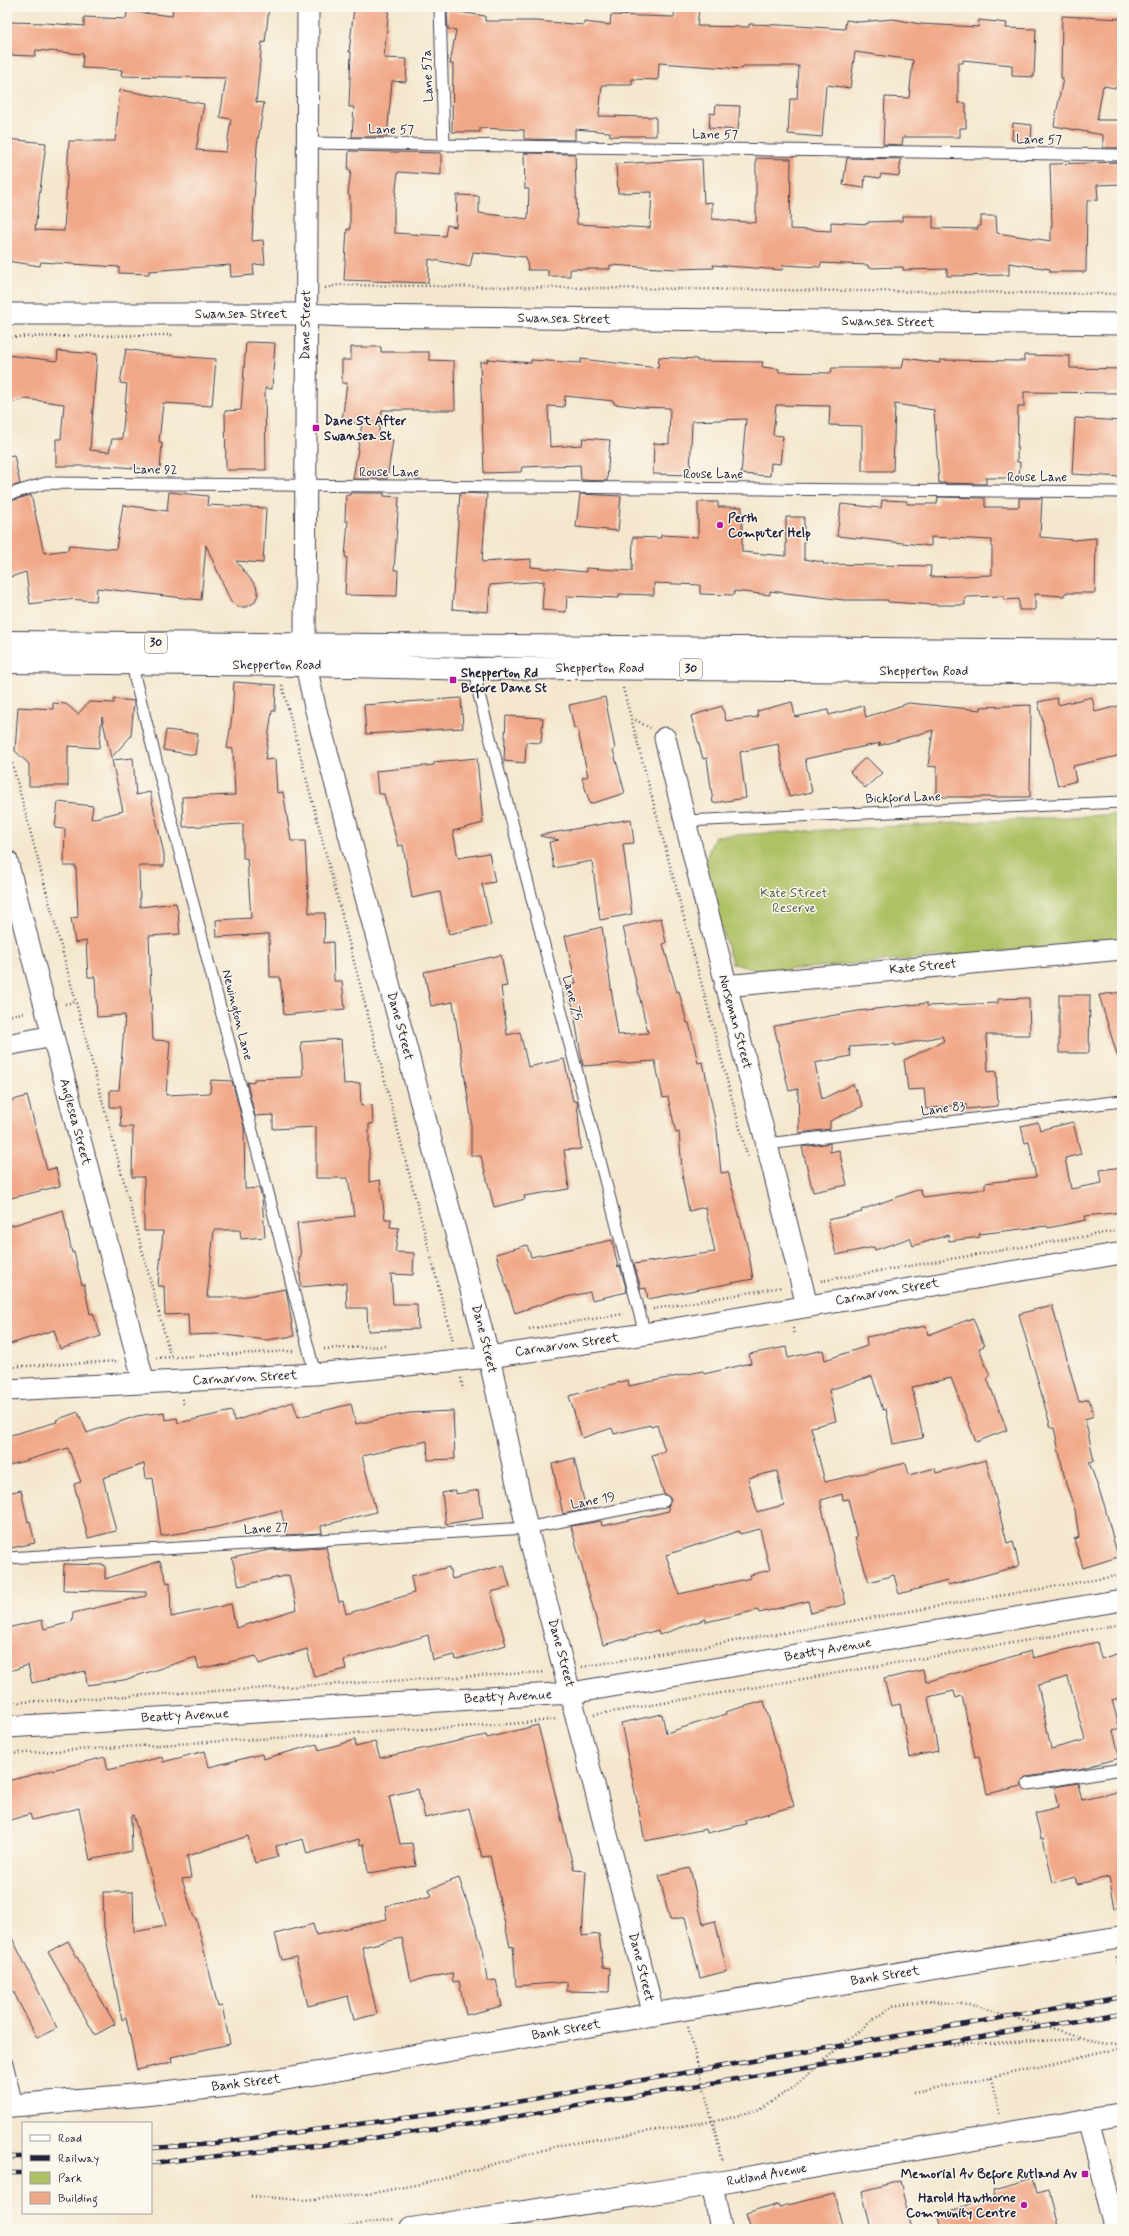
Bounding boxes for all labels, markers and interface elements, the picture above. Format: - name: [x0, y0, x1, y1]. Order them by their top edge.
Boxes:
- street label: Lane 57a: [419, 49, 437, 102]
- street label: Lane 57: [368, 121, 414, 139]
- street label: Lane 57: [692, 126, 738, 144]
- street label: Lane 57: [1016, 131, 1062, 149]
- street label: Dane Street: [297, 290, 315, 360]
- street label: Swansea Street: [195, 306, 288, 323]
- street label: Swansea Street: [518, 310, 611, 328]
- street label: Swansea Street: [842, 313, 935, 331]
- place label: Dane St After Swansea St: [324, 413, 407, 445]
- marker: Dane St After Swansea St: [311, 423, 321, 433]
- street label: Lane 92: [133, 461, 178, 479]
- street label: Rouse Lane: [359, 464, 419, 481]
- street label: Rouse Lane: [683, 466, 743, 483]
- street label: Rouse Lane: [1007, 469, 1067, 486]
- place label: Perth Computer Help: [728, 510, 811, 542]
- marker: Perth Computer Help: [715, 520, 725, 530]
- road number: 30: [145, 633, 167, 653]
- street label: Shepperton Road: [233, 657, 321, 674]
- road number: 30: [680, 659, 702, 679]
- street label: Shepperton Road: [556, 660, 644, 677]
- street label: Shepperton Road: [880, 663, 968, 680]
- place label: Shepperton Rd Before Dane St: [461, 665, 547, 699]
- marker: Shepperton Rd Before Dane St: [448, 675, 458, 685]
- street label: Bickford Lane: [865, 788, 941, 810]
- park label: Kate Street Reserve: [760, 885, 828, 917]
- street label: Kate Street: [889, 956, 957, 978]
- street label: Newington Lane: [218, 968, 257, 1062]
- street label: Lane 75: [558, 973, 586, 1023]
- street label: Norseman Street: [714, 973, 756, 1071]
- street label: Dane Street: [383, 990, 417, 1062]
- street label: Anglesea Street: [53, 1077, 95, 1168]
- street label: Lane 83: [920, 1098, 966, 1120]
- street label: Carnarvon Street: [834, 1274, 940, 1309]
- street label: Dane Street: [467, 1303, 501, 1375]
- street label: Carnarvon Street: [514, 1329, 620, 1361]
- street label: Carnarvon Street: [192, 1367, 298, 1389]
- street label: Lane 19: [569, 1488, 617, 1514]
- street label: Lane 27: [243, 1519, 289, 1539]
- street label: Dane Street: [544, 1617, 578, 1689]
- street label: Beatty Avenue: [783, 1634, 873, 1666]
- street label: Beatty Avenue: [464, 1686, 552, 1708]
- street label: Beatty Avenue: [141, 1705, 229, 1727]
- street label: Dane Street: [624, 1931, 658, 2003]
- street label: Bank Street: [849, 1962, 921, 1990]
- street label: Bank Street: [530, 2016, 602, 2044]
- street label: Bank Street: [211, 2070, 282, 2096]
- legend: [22, 2122, 152, 2214]
- text: Road: [58, 2131, 82, 2147]
- text: Railway: [58, 2151, 100, 2167]
- street label: Rutland Avenue: [726, 2160, 808, 2190]
- place label: Memorial Av Before Rutland Av: [901, 2166, 1078, 2185]
- marker: Memorial Av Before Rutland Av: [1080, 2169, 1090, 2179]
- text: Park: [58, 2171, 82, 2187]
- place label: Harold Hawthorne Community Centre: [906, 2190, 1016, 2222]
- text: Building: [58, 2191, 98, 2208]
- marker: Harold Hawthorne Community Centre: [1019, 2200, 1029, 2210]

